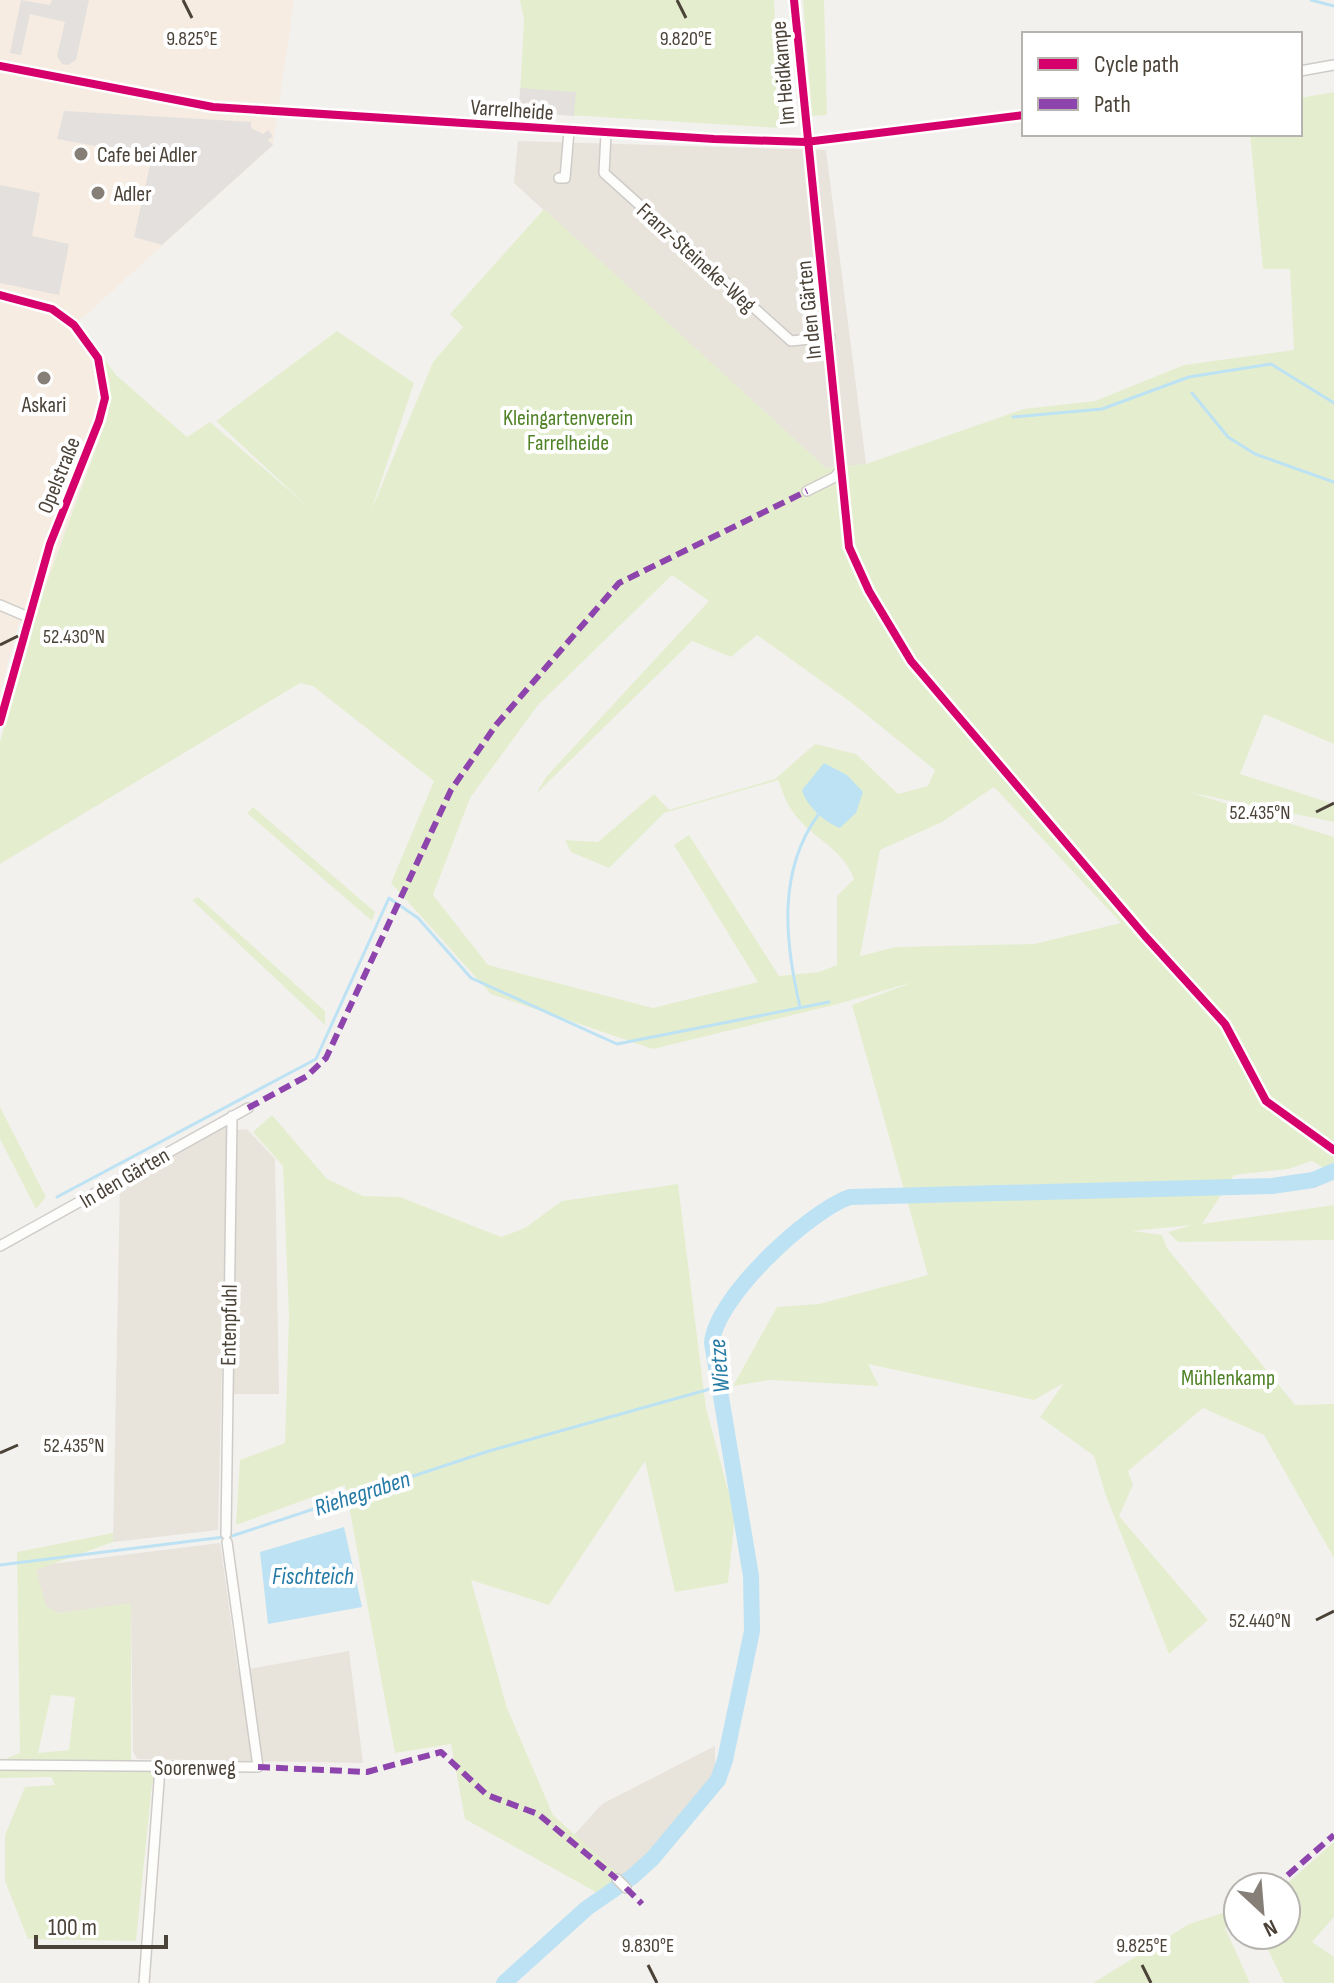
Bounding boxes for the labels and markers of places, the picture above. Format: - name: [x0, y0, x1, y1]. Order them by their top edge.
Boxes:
- place label: Cafe bei Adler: [97, 142, 197, 169]
- marker: Cafe bei Adler: [72, 145, 90, 163]
- place label: Adler: [113, 181, 152, 208]
- marker: Adler: [89, 184, 107, 202]
- marker: Askari: [35, 369, 53, 387]
- place label: Askari: [21, 392, 66, 419]

